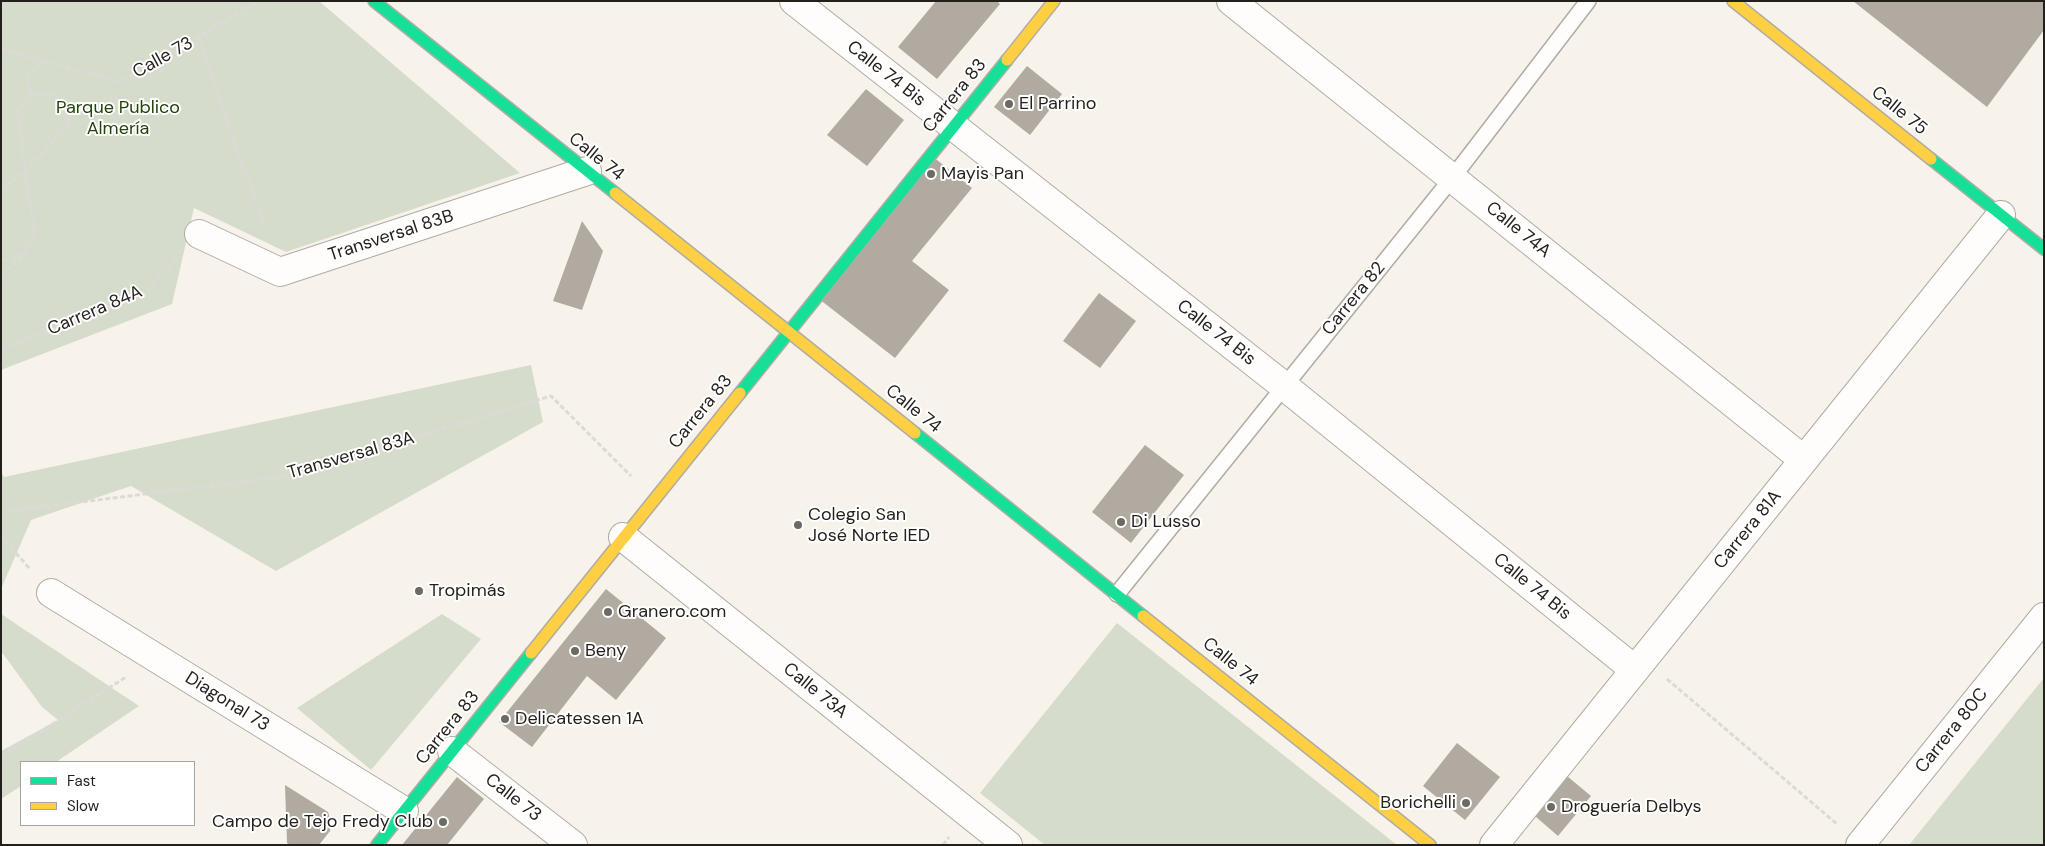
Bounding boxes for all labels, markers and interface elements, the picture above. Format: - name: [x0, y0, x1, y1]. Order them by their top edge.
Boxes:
- street label: Calle 73: [129, 33, 197, 83]
- street label: Calle 74 Bis: [842, 36, 930, 112]
- street label: Carrera 83: [919, 55, 991, 137]
- street label: Calle 75: [1867, 82, 1931, 140]
- place label: El Parrino: [1019, 93, 1096, 115]
- park label: Parque Publico Almería: [56, 97, 180, 140]
- marker: El Parrino: [1003, 98, 1015, 110]
- street label: Calle 74: [564, 128, 628, 186]
- place label: Mayis Pan: [941, 163, 1024, 185]
- marker: Mayis Pan: [925, 168, 937, 180]
- street label: Calle 74A: [1481, 197, 1555, 263]
- street label: Transversal 83B: [326, 206, 456, 266]
- street label: Carrera 82: [1318, 258, 1390, 340]
- street label: Carrera 84A: [44, 281, 146, 341]
- street label: Calle 74 Bis: [1172, 295, 1260, 371]
- street label: Carrera 83: [665, 371, 737, 453]
- street label: Calle 74: [881, 380, 945, 438]
- street label: Transversal 83A: [285, 428, 417, 484]
- street label: Carrera 81A: [1710, 486, 1786, 574]
- place label: Colegio San José Norte IED: [808, 504, 930, 546]
- place label: Di Lusso: [1131, 511, 1201, 533]
- marker: Di Lusso: [1115, 516, 1127, 528]
- marker: Colegio San José Norte IED: [792, 519, 804, 531]
- street label: Calle 74 Bis: [1489, 549, 1575, 625]
- place label: Tropimás: [429, 580, 506, 602]
- marker: Tropimás: [413, 585, 425, 597]
- place label: Granero.com: [618, 601, 726, 623]
- marker: Granero.com: [602, 606, 614, 618]
- street label: Calle 74: [1198, 633, 1262, 691]
- place label: Beny: [585, 640, 626, 662]
- marker: Beny: [569, 645, 581, 657]
- street label: Calle 73A: [778, 658, 852, 724]
- street label: Diagonal 73: [181, 668, 273, 736]
- street label: Carrera 80C: [1911, 684, 1993, 778]
- street label: Carrera 83: [412, 687, 484, 769]
- place label: Delicatessen 1A: [515, 708, 644, 730]
- marker: Delicatessen 1A: [499, 713, 511, 725]
- legend: [20, 761, 195, 826]
- street label: Calle 73: [481, 769, 545, 827]
- text: Fast: [67, 771, 96, 791]
- place label: Borichelli: [1380, 792, 1456, 814]
- text: Slow: [67, 796, 99, 816]
- place label: Droguería Delbys: [1561, 796, 1702, 818]
- marker: Borichelli: [1460, 797, 1472, 809]
- marker: Droguería Delbys: [1545, 801, 1557, 813]
- place label: Campo de Tejo Fredy Club: [212, 811, 433, 833]
- marker: Campo de Tejo Fredy Club: [437, 816, 449, 828]

